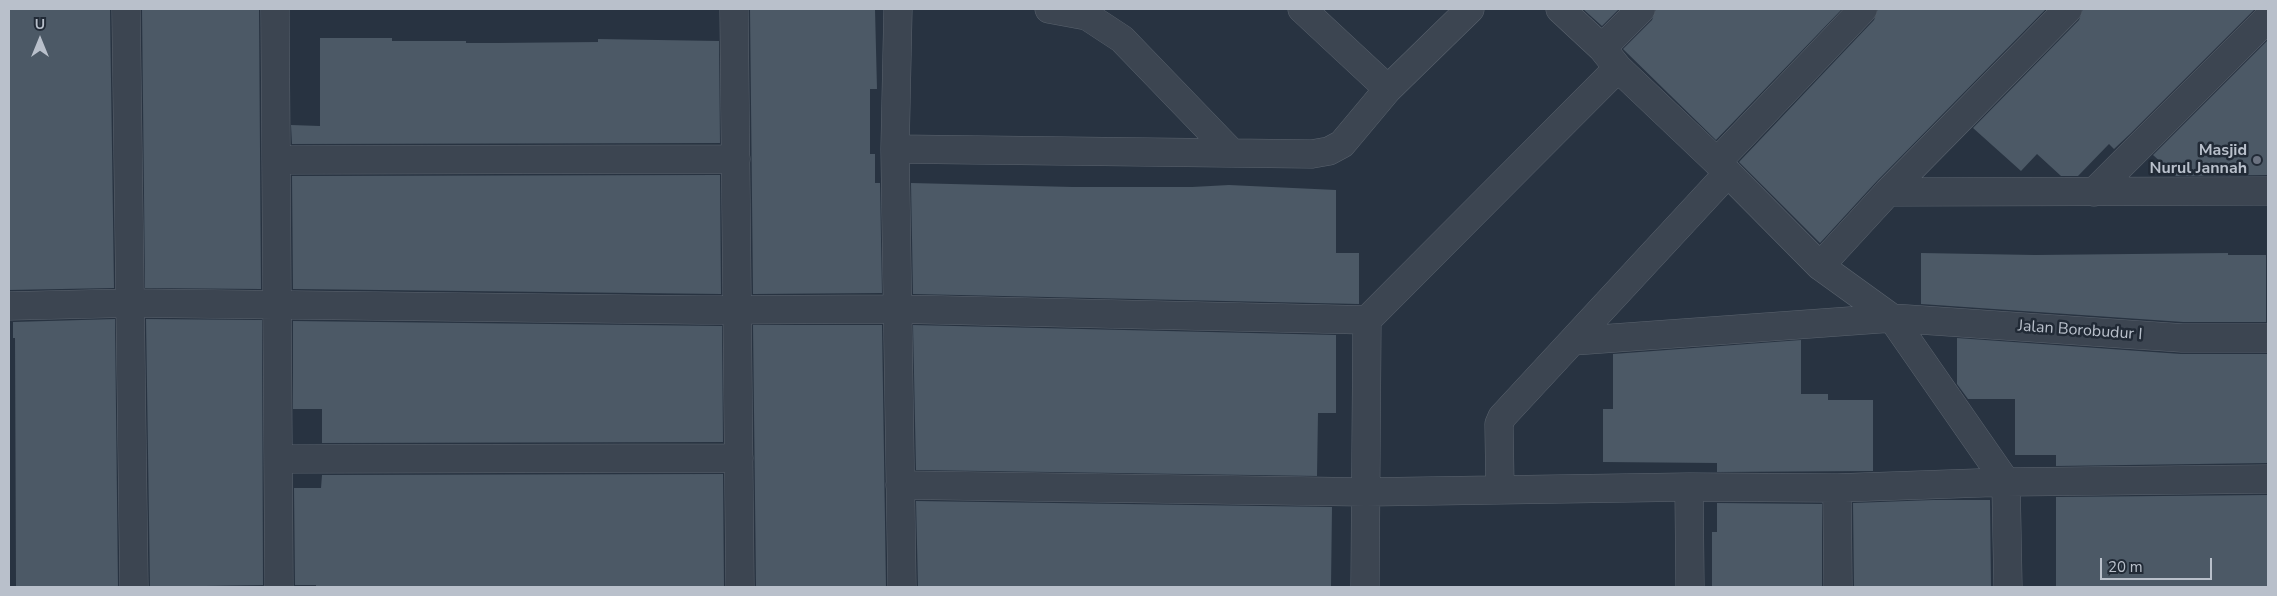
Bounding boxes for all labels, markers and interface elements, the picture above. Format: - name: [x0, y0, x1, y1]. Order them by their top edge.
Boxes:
- north arrow: [15, 15, 65, 65]
- text: U: [35, 15, 45, 34]
- place label: Masjid Nurul Jannah: [2150, 141, 2247, 179]
- marker: Masjid Nurul Jannah: [2251, 154, 2263, 166]
- street label: Jalan Borobudur I: [2017, 317, 2143, 345]
- scale bar: [2102, 548, 2214, 580]
- text: 20 m: [2108, 557, 2143, 577]

